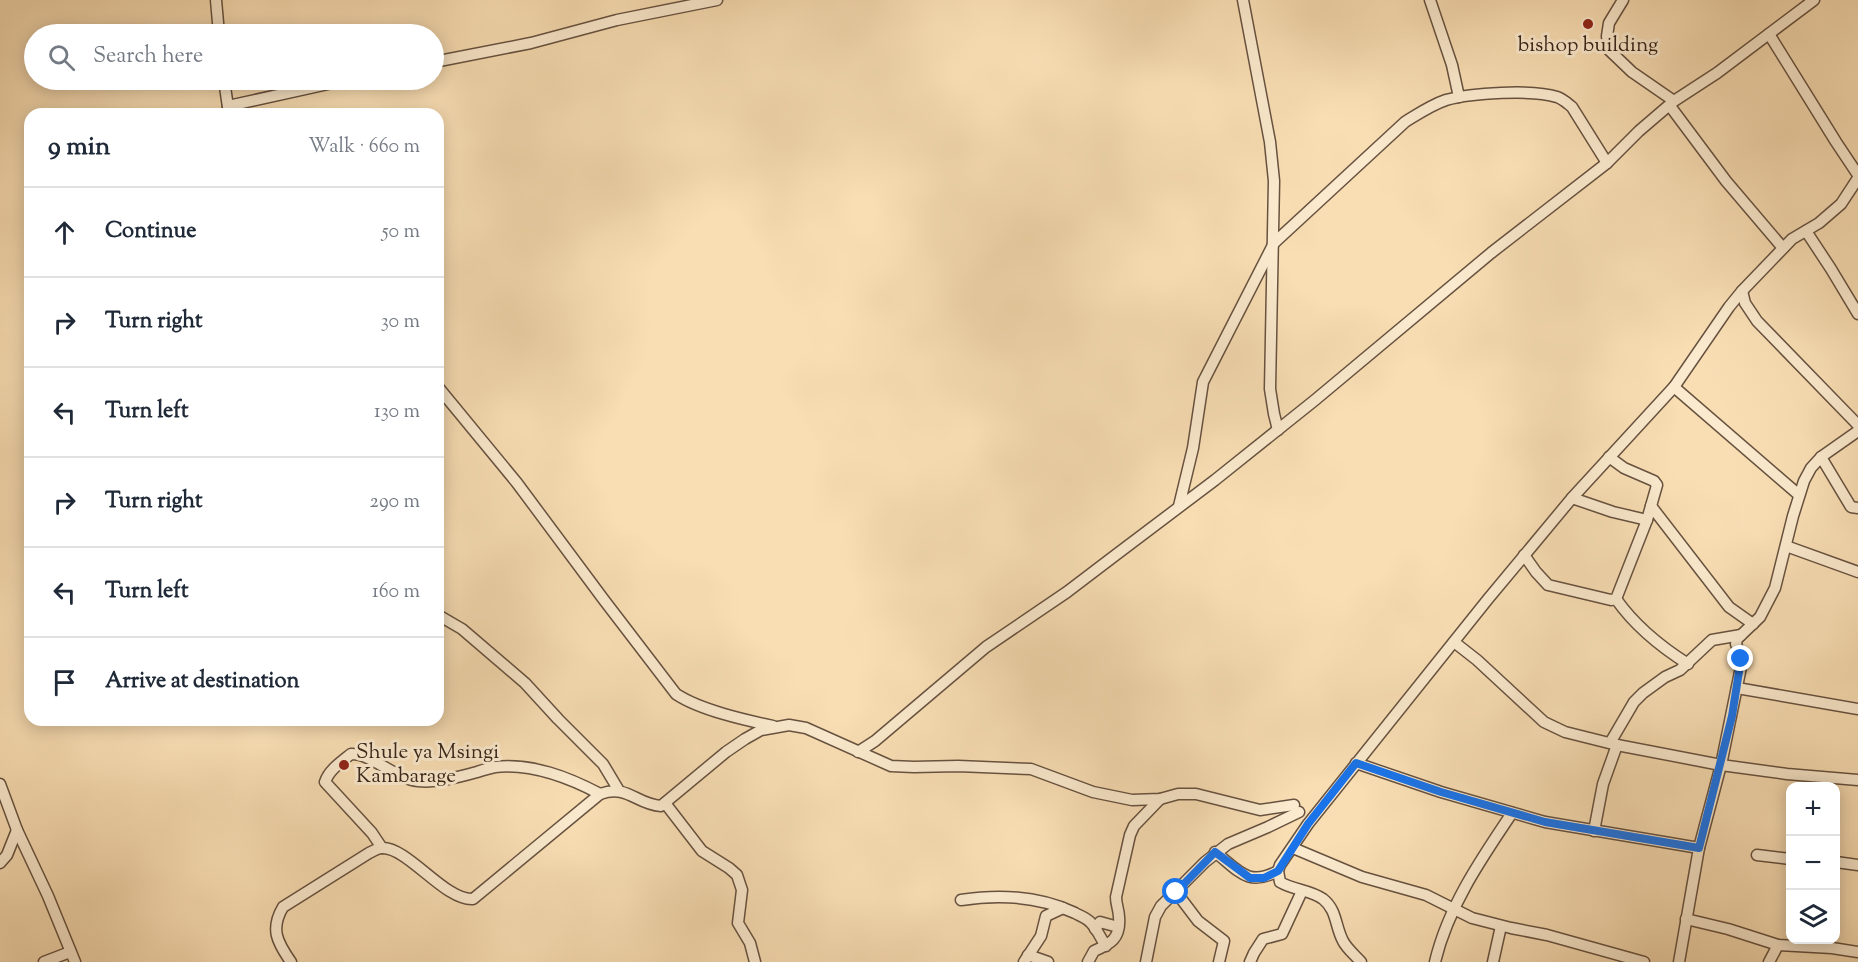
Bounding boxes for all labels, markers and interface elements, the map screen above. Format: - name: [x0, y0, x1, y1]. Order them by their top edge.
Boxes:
- marker: bishop building: [1581, 17, 1595, 31]
- search box: [24, 24, 444, 90]
- place label: bishop building: [1518, 31, 1658, 61]
- icon: search: [45, 41, 78, 74]
- text: Search here: [93, 41, 203, 73]
- text: 9 min: [48, 129, 110, 166]
- text: Walk · 660 m: [308, 133, 420, 162]
- icon: ahead: [48, 216, 81, 249]
- text: Continue: [105, 216, 196, 248]
- text: 50 m: [382, 218, 420, 247]
- icon: right: [48, 306, 81, 339]
- text: Turn right: [105, 306, 202, 338]
- text: 30 m: [381, 308, 420, 337]
- icon: left: [48, 396, 81, 429]
- text: Turn left: [105, 396, 188, 428]
- text: 130 m: [374, 398, 420, 427]
- icon: right: [48, 486, 81, 519]
- text: Turn right: [105, 486, 202, 518]
- text: 290 m: [370, 488, 420, 517]
- icon: left: [48, 576, 81, 609]
- text: Turn left: [105, 576, 188, 608]
- text: 160 m: [372, 578, 420, 607]
- route end: [1727, 645, 1753, 671]
- icon: arrive: [48, 666, 81, 699]
- text: Arrive at destination: [105, 666, 300, 698]
- place label: Shule ya Msingi Kambarage: [356, 738, 499, 792]
- marker: Shule ya Msingi Kambarage: [337, 758, 351, 772]
- map controls: [1786, 782, 1840, 944]
- button: +: [1786, 782, 1840, 836]
- button: −: [1786, 836, 1840, 890]
- route start: [1162, 878, 1188, 904]
- button: layers: [1786, 890, 1840, 944]

